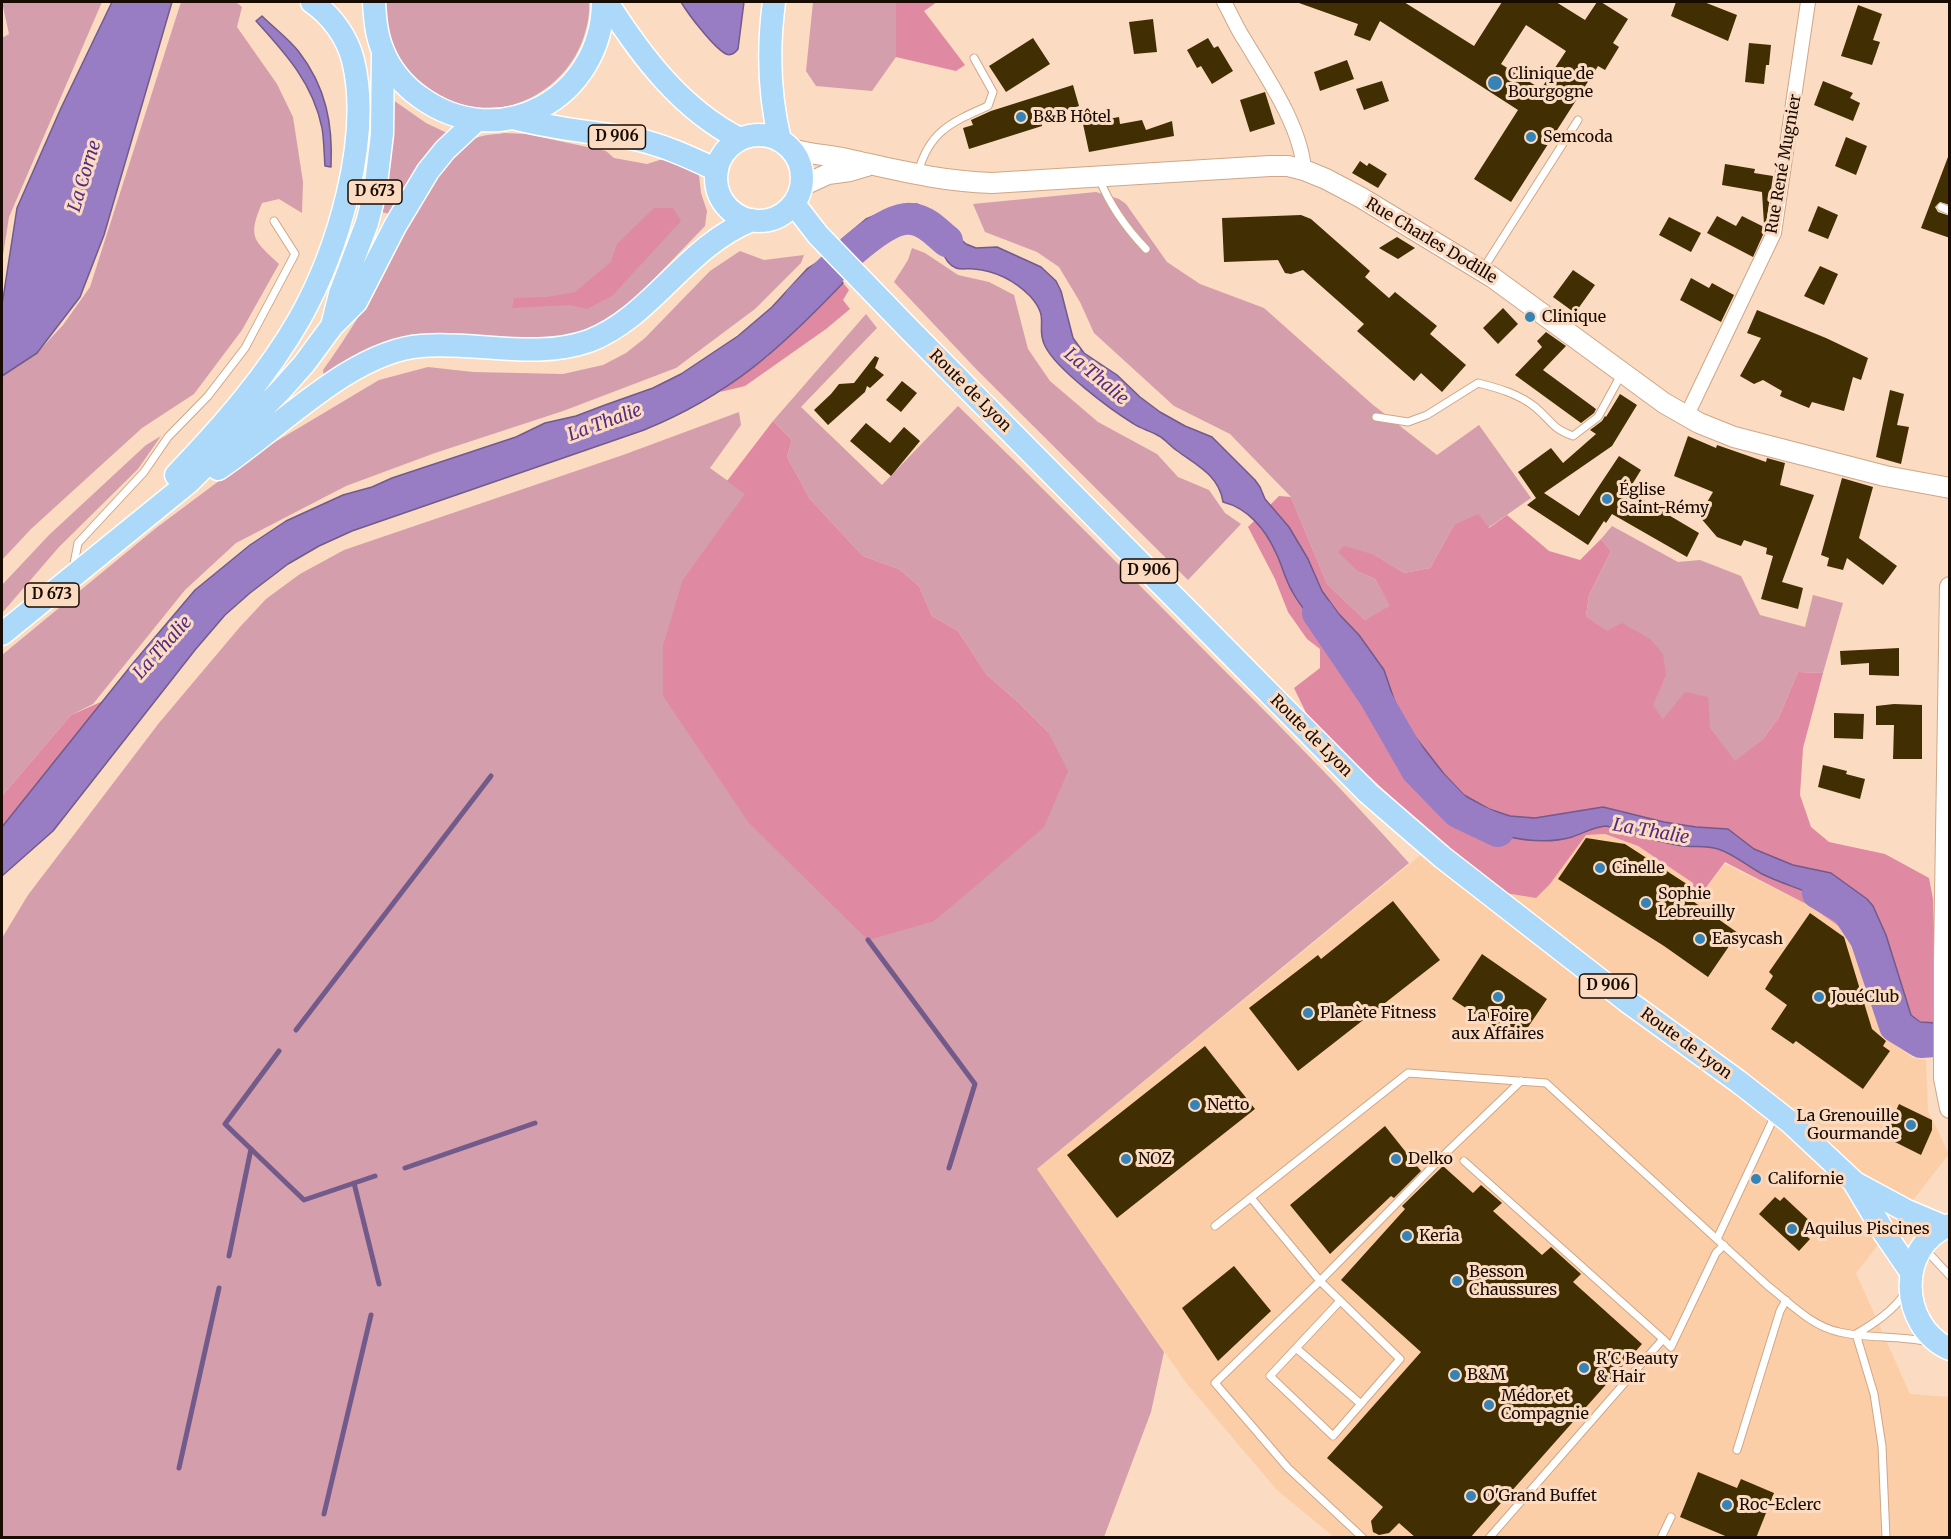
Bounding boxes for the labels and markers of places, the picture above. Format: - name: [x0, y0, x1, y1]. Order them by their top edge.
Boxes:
- place label: Clinique de Bourgogne: [1508, 64, 1594, 102]
- marker: Clinique de Bourgogne: [1486, 74, 1504, 92]
- place label: B&B Hôtel: [1033, 107, 1111, 127]
- marker: B&B Hôtel: [1014, 110, 1028, 124]
- place label: Semcoda: [1543, 127, 1613, 147]
- marker: Semcoda: [1524, 130, 1538, 144]
- place label: Clinique: [1542, 307, 1606, 327]
- marker: Clinique: [1523, 310, 1537, 324]
- place label: Église Saint-Rémy: [1619, 480, 1709, 518]
- marker: Église Saint-Rémy: [1600, 492, 1614, 506]
- place label: Cinelle: [1612, 858, 1665, 878]
- marker: Cinelle: [1593, 861, 1607, 875]
- place label: Sophie Lebreuilly: [1658, 884, 1735, 922]
- marker: Sophie Lebreuilly: [1639, 896, 1653, 910]
- place label: Easycash: [1712, 929, 1783, 949]
- marker: Easycash: [1693, 932, 1707, 946]
- place label: JouéClub: [1831, 987, 1899, 1007]
- marker: La Foire aux Affaires: [1491, 990, 1505, 1004]
- marker: JouéClub: [1812, 990, 1826, 1004]
- place label: Planète Fitness: [1320, 1003, 1436, 1023]
- marker: Planète Fitness: [1301, 1006, 1315, 1020]
- place label: La Foire aux Affaires: [1452, 1006, 1544, 1044]
- place label: Netto: [1207, 1095, 1249, 1115]
- marker: Netto: [1188, 1098, 1202, 1112]
- place label: La Grenouille Gourmande: [1796, 1106, 1899, 1144]
- marker: La Grenouille Gourmande: [1904, 1118, 1918, 1132]
- place label: NOZ: [1138, 1149, 1172, 1169]
- place label: Delko: [1408, 1149, 1453, 1169]
- marker: NOZ: [1119, 1152, 1133, 1166]
- marker: Delko: [1389, 1152, 1403, 1166]
- place label: Californie: [1768, 1169, 1844, 1189]
- marker: Californie: [1749, 1172, 1763, 1186]
- place label: Aquilus Piscines: [1804, 1219, 1930, 1239]
- marker: Aquilus Piscines: [1785, 1222, 1799, 1236]
- place label: Keria: [1419, 1226, 1459, 1246]
- marker: Keria: [1400, 1229, 1414, 1243]
- place label: Besson Chaussures: [1469, 1262, 1557, 1300]
- marker: Besson Chaussures: [1450, 1274, 1464, 1288]
- place label: R'C Beauty & Hair: [1596, 1349, 1678, 1387]
- marker: R'C Beauty & Hair: [1577, 1361, 1591, 1375]
- place label: B&M: [1467, 1365, 1506, 1385]
- marker: B&M: [1448, 1368, 1462, 1382]
- place label: Médor et Compagnie: [1501, 1386, 1589, 1424]
- marker: Médor et Compagnie: [1482, 1398, 1496, 1412]
- place label: O'Grand Buffet: [1483, 1486, 1597, 1506]
- marker: O'Grand Buffet: [1464, 1489, 1478, 1503]
- place label: Roc-Eclerc: [1739, 1495, 1821, 1515]
- marker: Roc-Eclerc: [1720, 1498, 1734, 1512]

